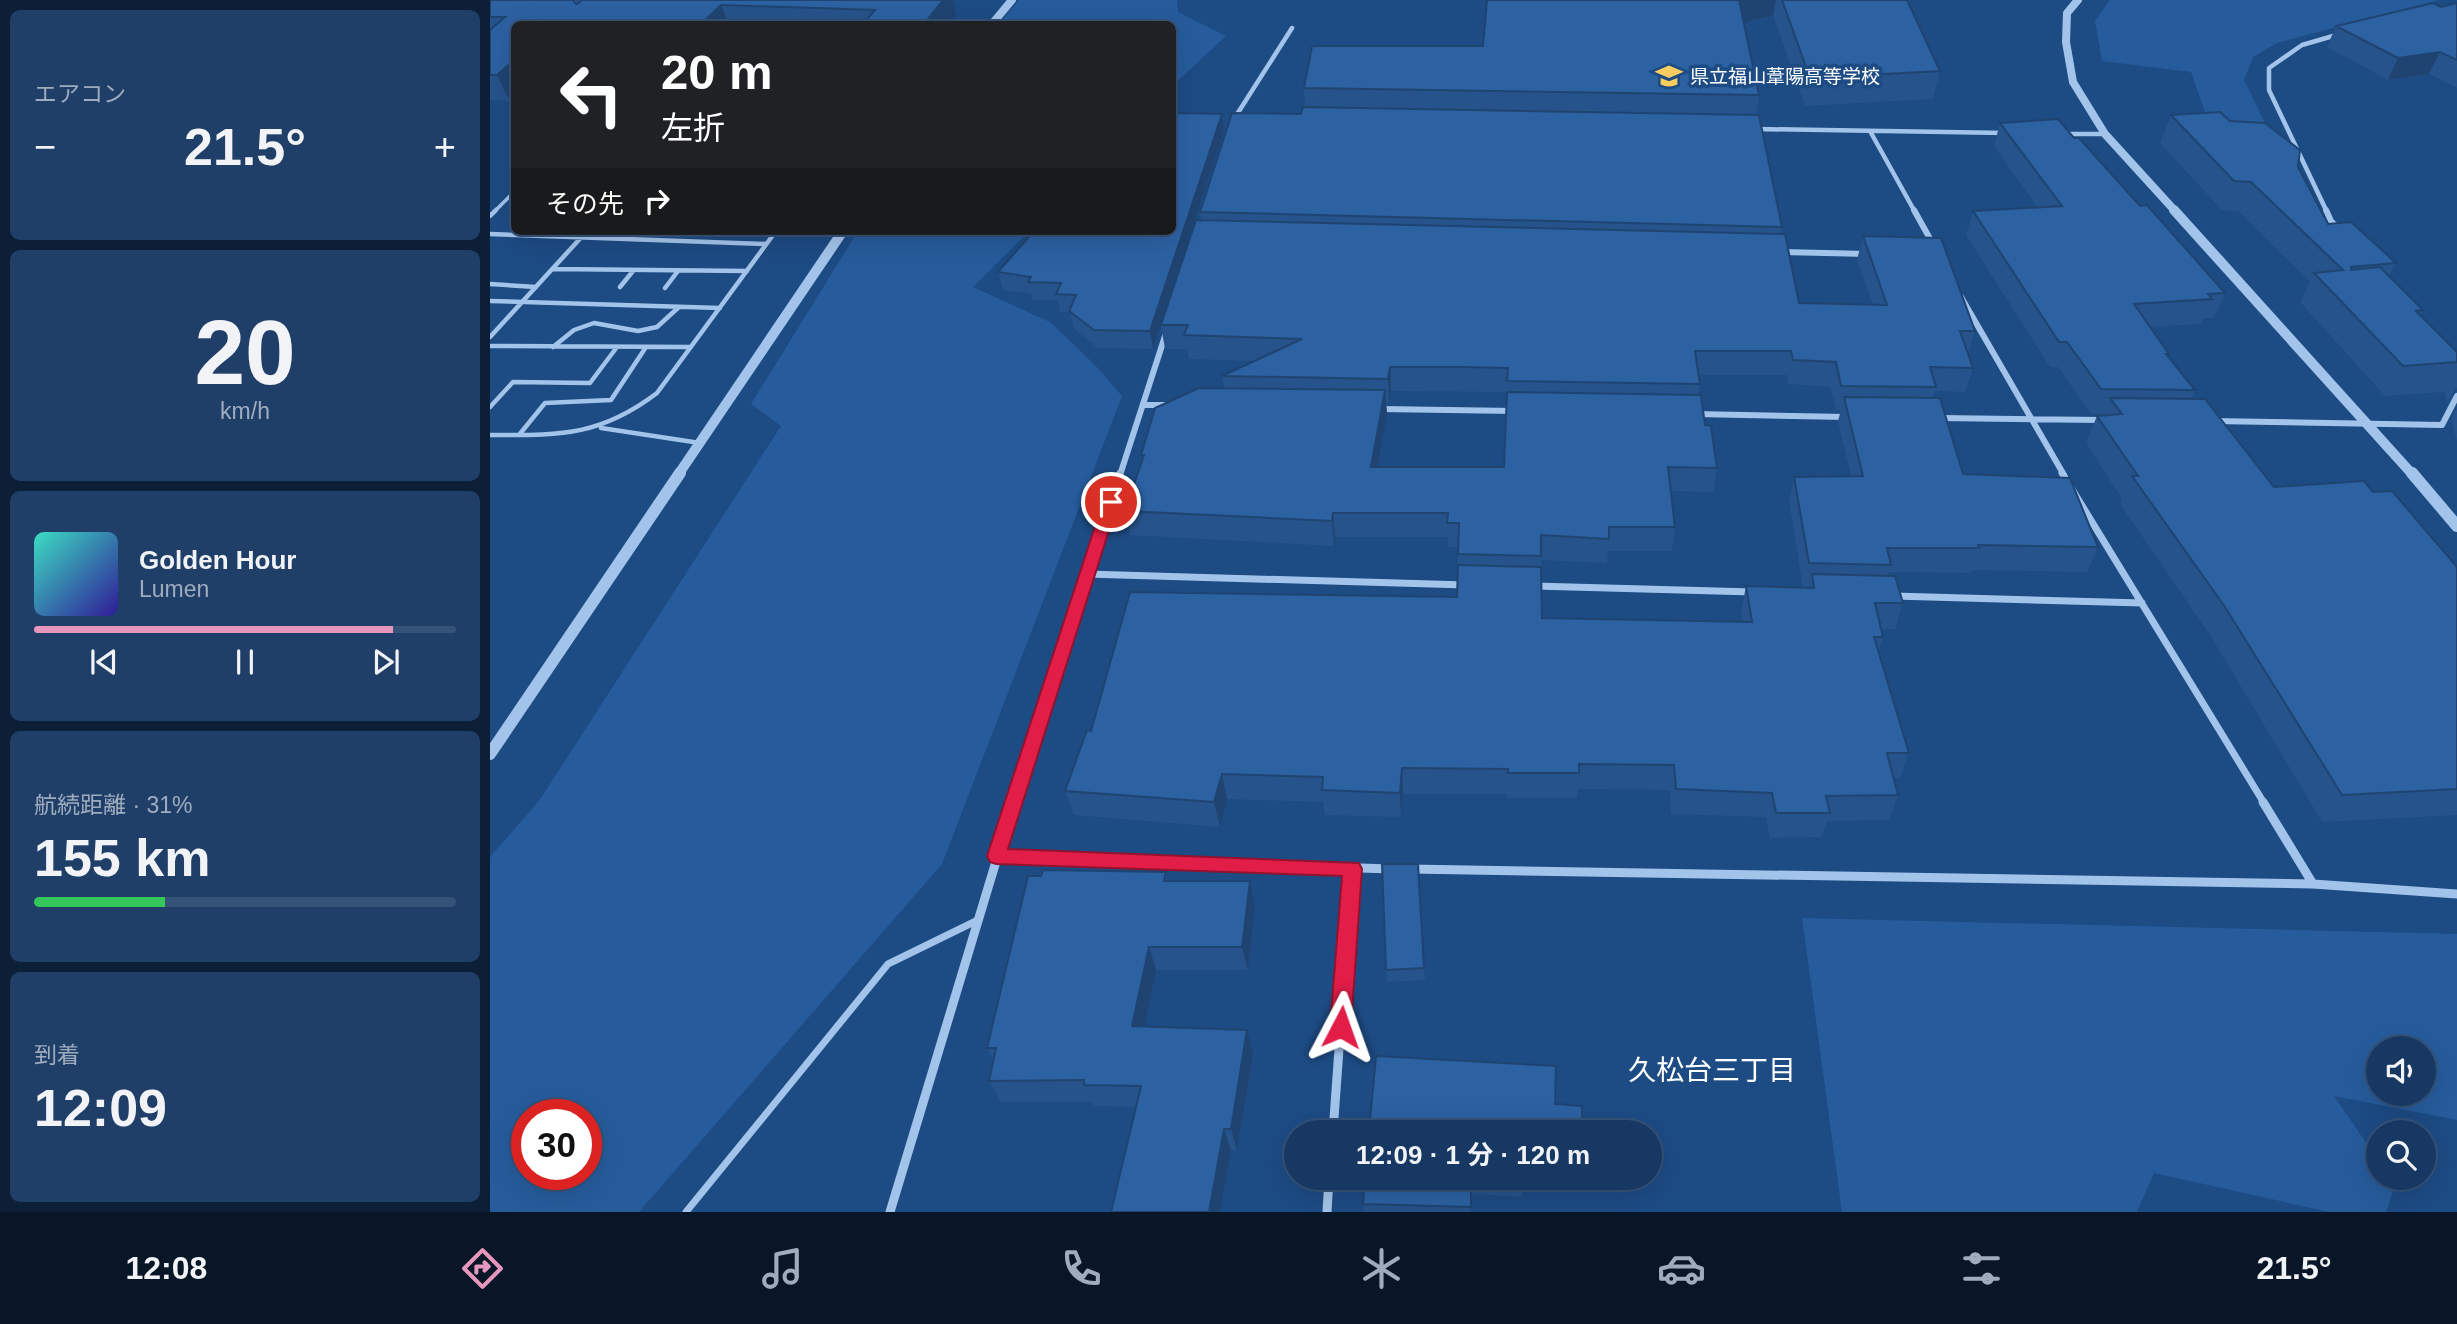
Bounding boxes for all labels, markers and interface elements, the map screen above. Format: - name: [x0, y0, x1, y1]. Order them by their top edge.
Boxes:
- text: 20 m: [661, 45, 773, 99]
- icon: left: [546, 49, 637, 140]
- school or university icon: 県立福山葦陽高等学校: [1654, 61, 1684, 91]
- place label: 県立福山葦陽高等学校: [1690, 66, 1880, 87]
- text: エアコン: [34, 81, 126, 107]
- text: 左折: [661, 110, 725, 146]
- text: 21.5°: [184, 118, 306, 176]
- text: −: [34, 126, 56, 168]
- text: +: [434, 126, 456, 168]
- icon: right: [638, 182, 676, 220]
- text: その先: [546, 189, 624, 219]
- text: 20: [194, 302, 296, 403]
- text: km/h: [220, 398, 270, 424]
- pin: [1081, 472, 1141, 532]
- icon: arrive: [1092, 483, 1130, 521]
- text: Golden Hour: [139, 545, 296, 575]
- text: Lumen: [139, 576, 209, 602]
- icon: previous: [85, 643, 123, 681]
- icon: pause: [226, 643, 264, 681]
- icon: next: [367, 643, 405, 681]
- text: 航続距離 · 31%: [34, 792, 192, 818]
- text: 155 km: [34, 829, 210, 887]
- position arrow: [1304, 990, 1378, 1064]
- map controls: [2366, 1036, 2436, 1190]
- button: sound: [2366, 1036, 2436, 1106]
- text: 到着: [34, 1042, 80, 1068]
- district label: 久松台三丁目: [1628, 1055, 1796, 1086]
- text: 12:09: [34, 1079, 167, 1137]
- speed limit sign: 30: [511, 1099, 602, 1190]
- button: search: [2366, 1120, 2436, 1190]
- text: 12:09 · 1 分 · 120 m: [1356, 1140, 1590, 1170]
- icon: directions: [458, 1244, 507, 1293]
- icon: music: [758, 1244, 807, 1293]
- icon: phone: [1057, 1244, 1106, 1293]
- icon: climate: [1357, 1244, 1406, 1293]
- icon: car: [1657, 1244, 1706, 1293]
- icon: filters: [1957, 1244, 2006, 1293]
- text: 12:08: [125, 1250, 207, 1286]
- text: 21.5°: [2256, 1250, 2332, 1286]

